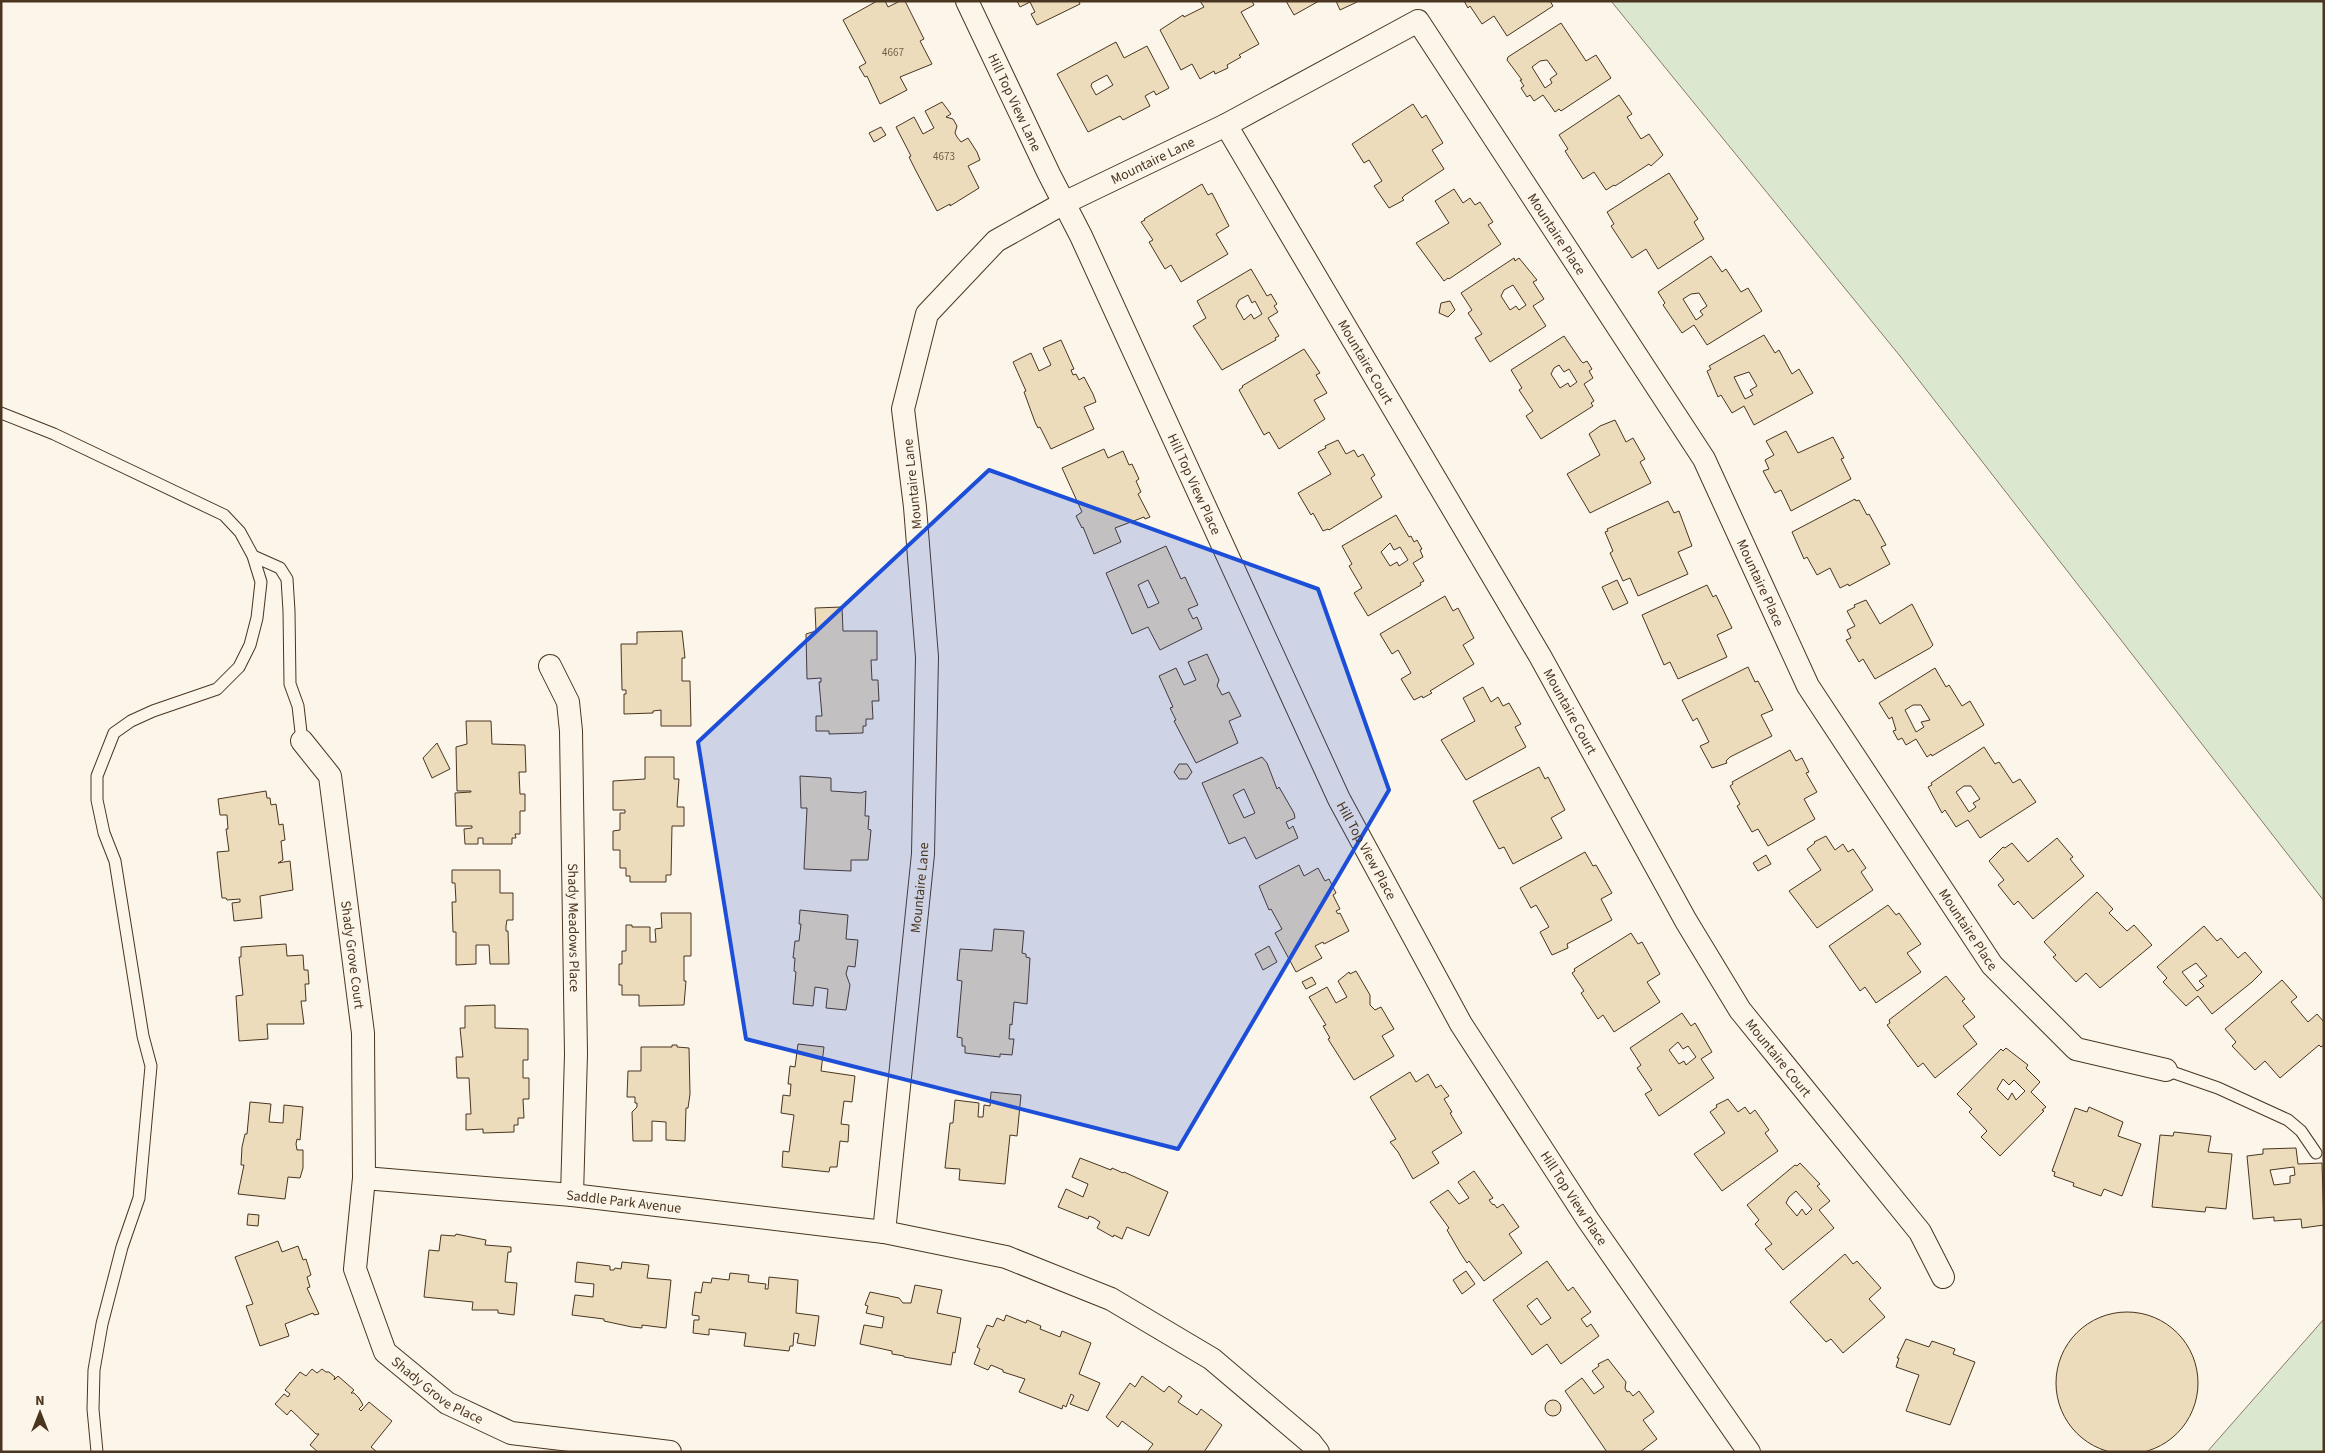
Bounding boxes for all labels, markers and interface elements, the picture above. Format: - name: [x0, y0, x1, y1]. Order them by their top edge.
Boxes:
- house number: 4667: [882, 45, 904, 60]
- street label: Hill Top View Lane: [982, 50, 1046, 155]
- street label: Mountaire Lane: [1108, 132, 1198, 190]
- house number: 4673: [933, 149, 955, 164]
- street label: Mountaire Place: [1522, 190, 1590, 279]
- street label: Mountaire Court: [1332, 316, 1398, 409]
- street label: Hill Top View Place: [1162, 430, 1226, 538]
- street label: Mountaire Lane: [898, 438, 928, 530]
- street label: Mountaire Place: [1731, 536, 1789, 630]
- street label: Mountaire Court: [1538, 665, 1601, 759]
- street label: Hill Top View Place: [1331, 798, 1401, 904]
- street label: Mountaire Lane: [906, 842, 934, 934]
- street label: Shady Meadows Place: [562, 863, 584, 992]
- street label: Mountaire Place: [1933, 885, 2001, 976]
- street label: Shady Grove Court: [335, 899, 369, 1011]
- street label: Mountaire Court: [1740, 1015, 1816, 1102]
- street label: Hill Top View Place: [1535, 1147, 1612, 1250]
- street label: Saddle Park Avenue: [566, 1186, 682, 1219]
- street label: Shady Grove Place: [387, 1352, 486, 1430]
- north arrow: [15, 1388, 65, 1438]
- text: N: [35, 1391, 45, 1411]

